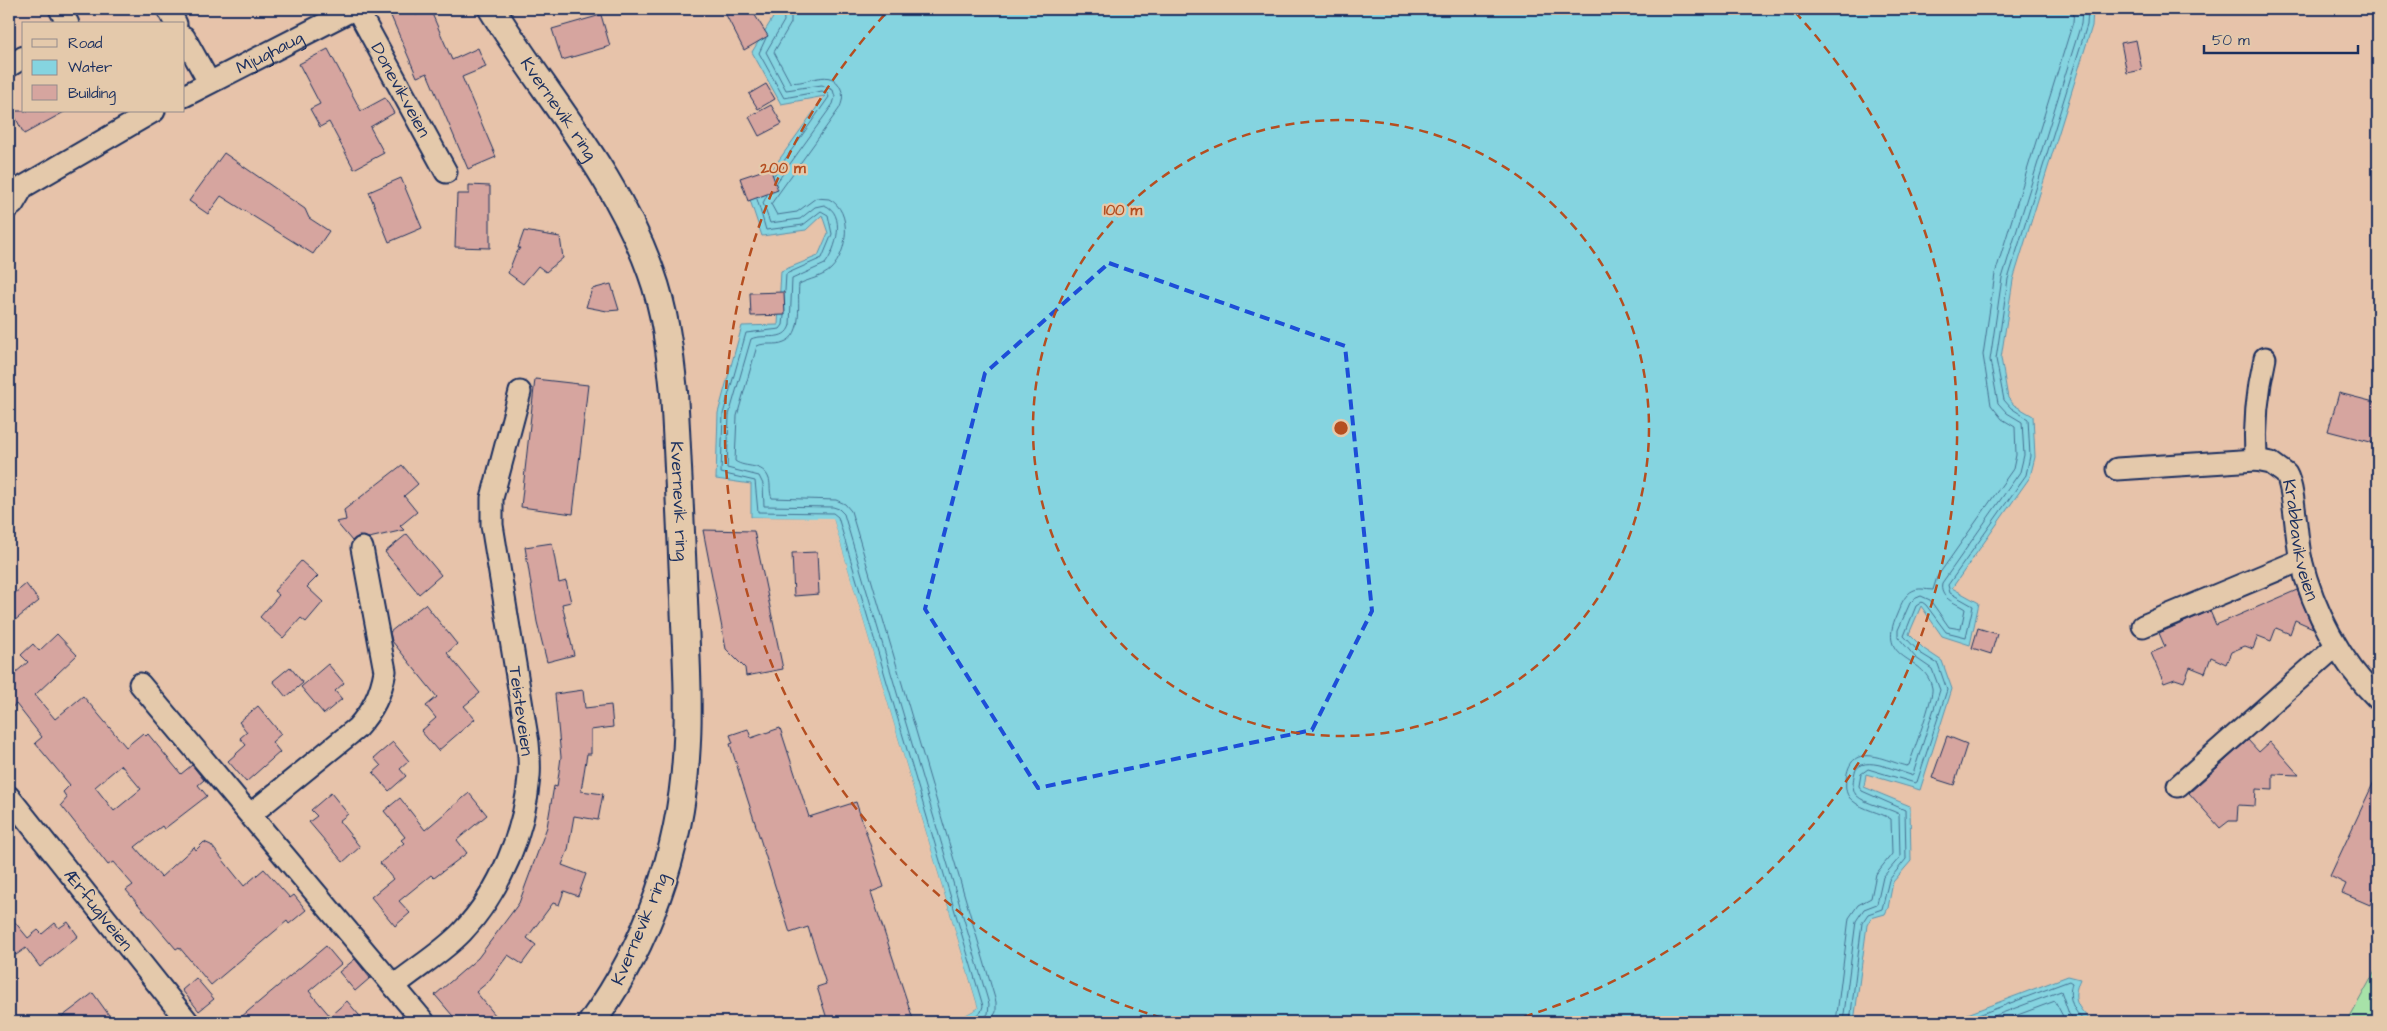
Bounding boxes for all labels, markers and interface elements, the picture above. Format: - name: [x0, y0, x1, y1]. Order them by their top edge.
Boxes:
- legend: [22, 22, 185, 112]
- scale bar: [2204, 22, 2358, 54]
- street label: Mjughaug: [231, 25, 308, 80]
- text: 50 m: [2212, 30, 2250, 51]
- text: Road: [68, 33, 103, 54]
- street label: Donevikveien: [365, 38, 437, 141]
- street label: Kvernevik ring: [515, 52, 603, 166]
- text: Water: [68, 57, 112, 78]
- text: Building: [68, 83, 116, 105]
- text: 200 m: [759, 158, 806, 179]
- text: 100 m: [1104, 200, 1143, 221]
- centre of rings: [1332, 419, 1350, 437]
- street label: Kvernevik ring: [664, 441, 695, 562]
- street label: Krabbavikveien: [2277, 476, 2325, 604]
- street label: Teisteveien: [502, 665, 540, 757]
- street label: Ærfuglveien: [58, 863, 139, 956]
- street label: Kvernevik ring: [605, 869, 676, 989]

